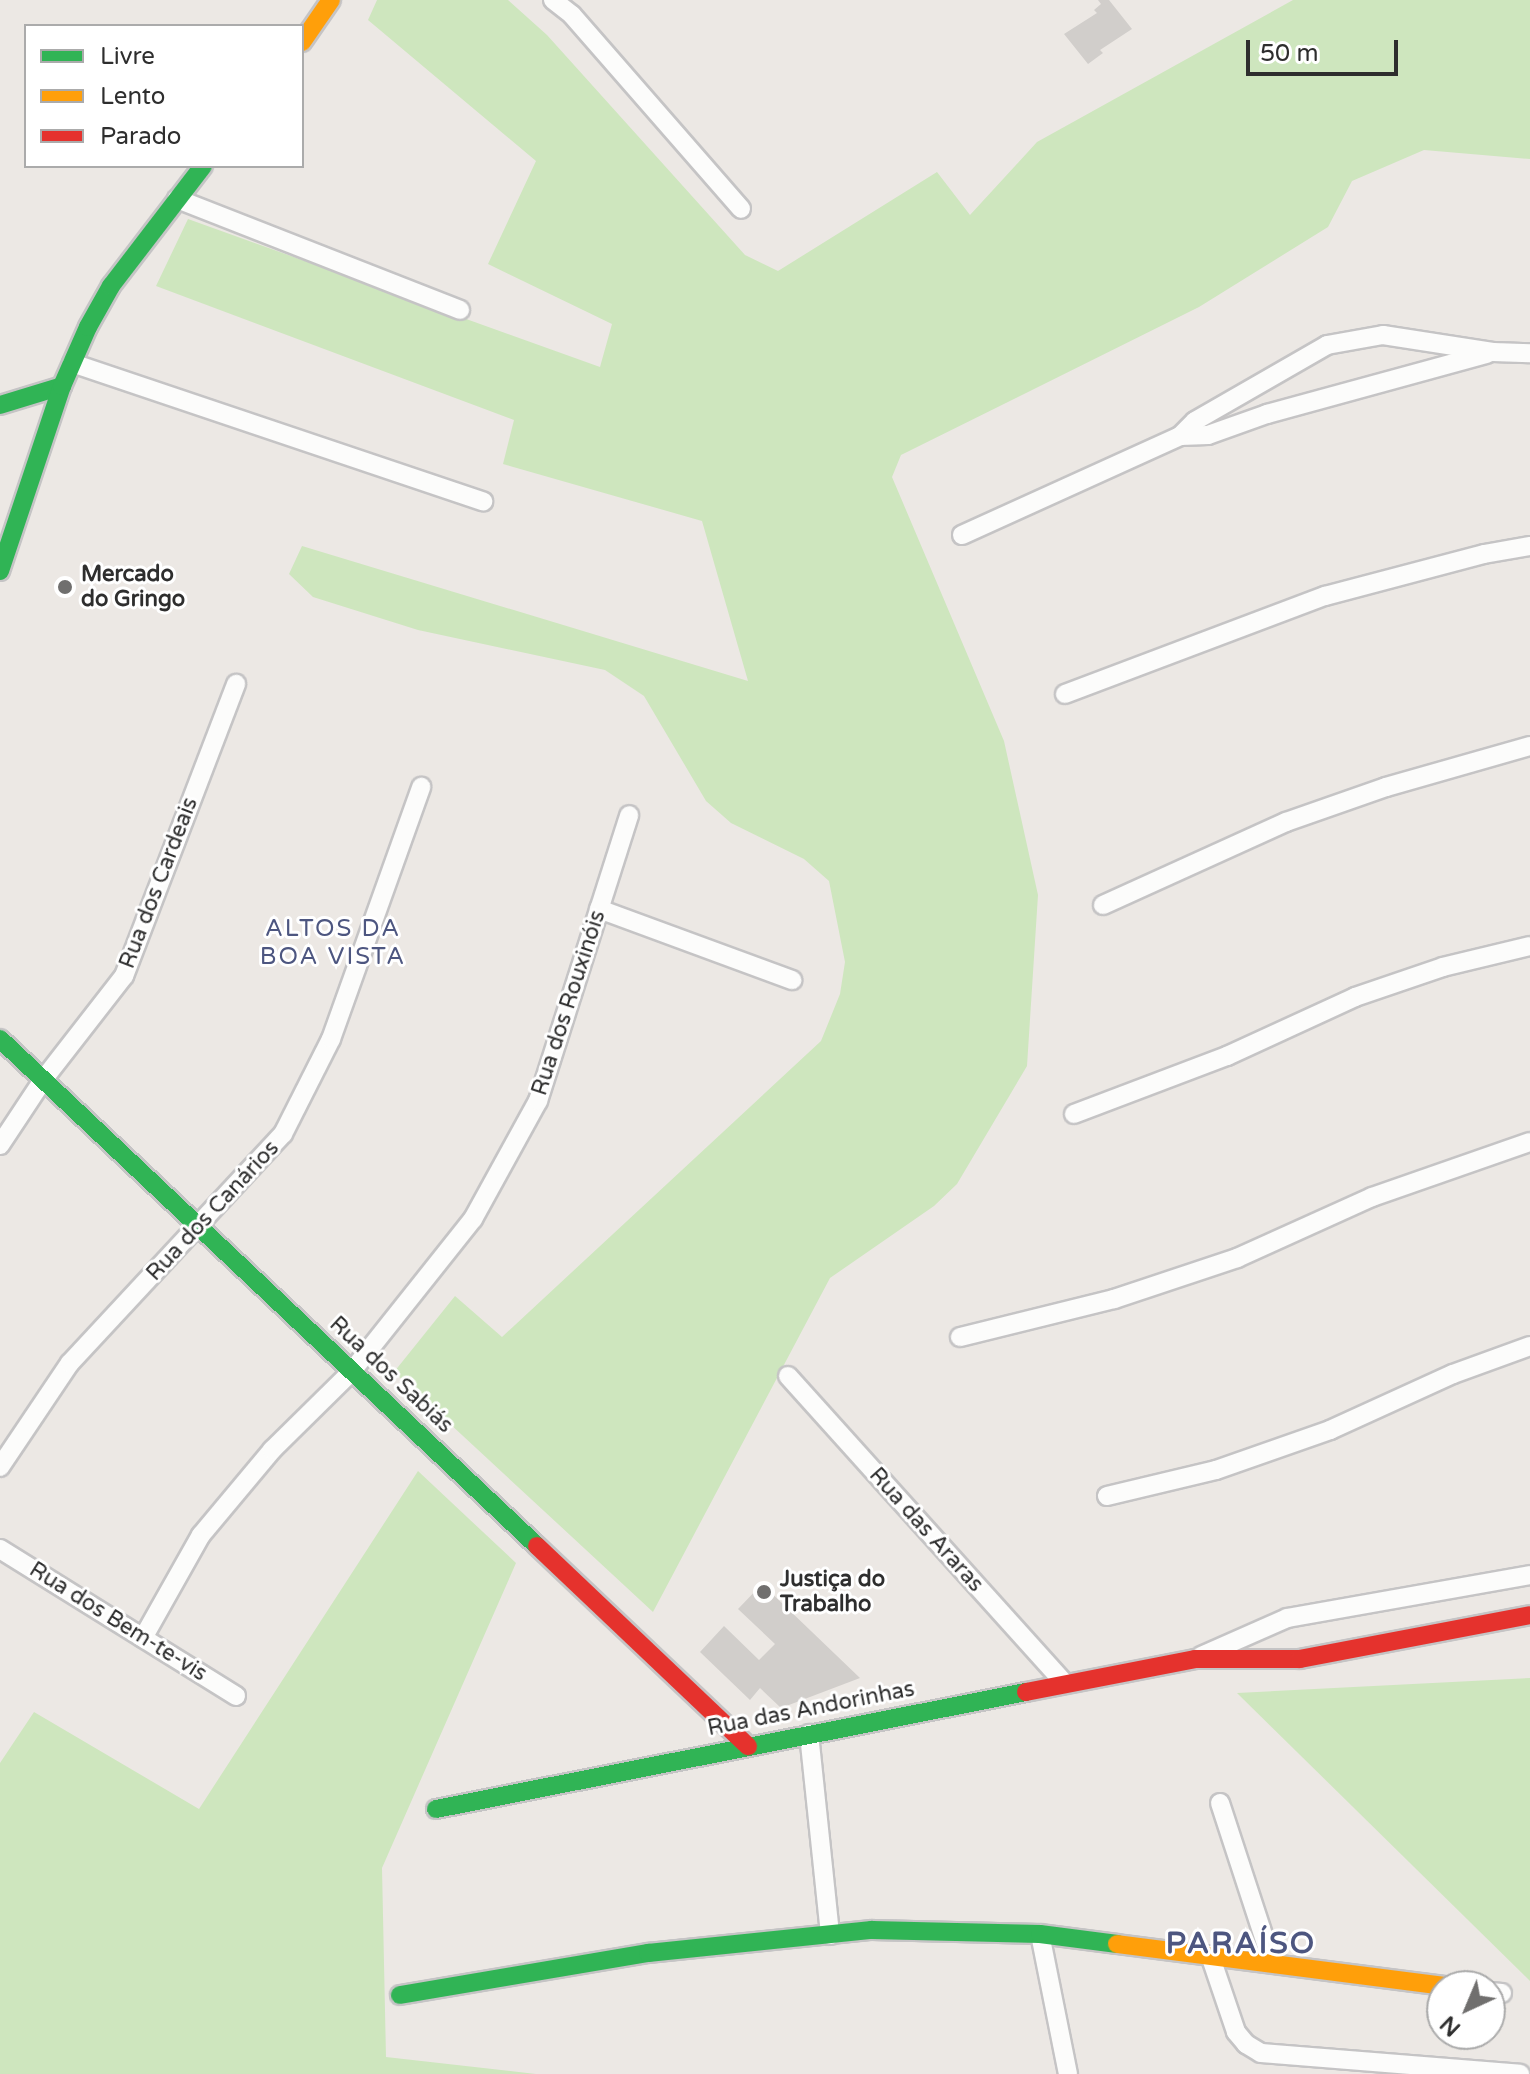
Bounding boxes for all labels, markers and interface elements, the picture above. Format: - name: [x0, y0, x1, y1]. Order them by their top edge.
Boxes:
- legend: [24, 24, 304, 168]
- scale bar: [1250, 24, 1402, 74]
- text: 50 m: [1260, 39, 1318, 68]
- text: Livre: [100, 42, 155, 71]
- text: Lento: [100, 82, 165, 111]
- text: Parado: [100, 122, 181, 151]
- place label: Mercado do Gringo: [81, 561, 185, 612]
- marker: Mercado do Gringo: [56, 578, 74, 596]
- street label: Rua dos Cardeais: [114, 794, 204, 972]
- street label: Rua dos Rouxinóis: [527, 907, 611, 1099]
- district label: ALTOS DA BOA VISTA: [260, 915, 406, 971]
- street label: Rua dos Canários: [141, 1135, 285, 1287]
- street label: Rua dos Sabiás: [324, 1311, 458, 1439]
- street label: Rua das Araras: [863, 1462, 989, 1598]
- street label: Rua dos Bem-te-vis: [24, 1557, 212, 1687]
- place label: Justiça do Trabalho: [780, 1566, 885, 1618]
- marker: Justiça do Trabalho: [755, 1583, 773, 1601]
- street label: Rua das Andorinhas: [705, 1676, 917, 1742]
- district label: PARAÍSO: [1166, 1926, 1316, 1962]
- north arrow: [1426, 1970, 1506, 2050]
- text: N: [1435, 2010, 1466, 2041]

